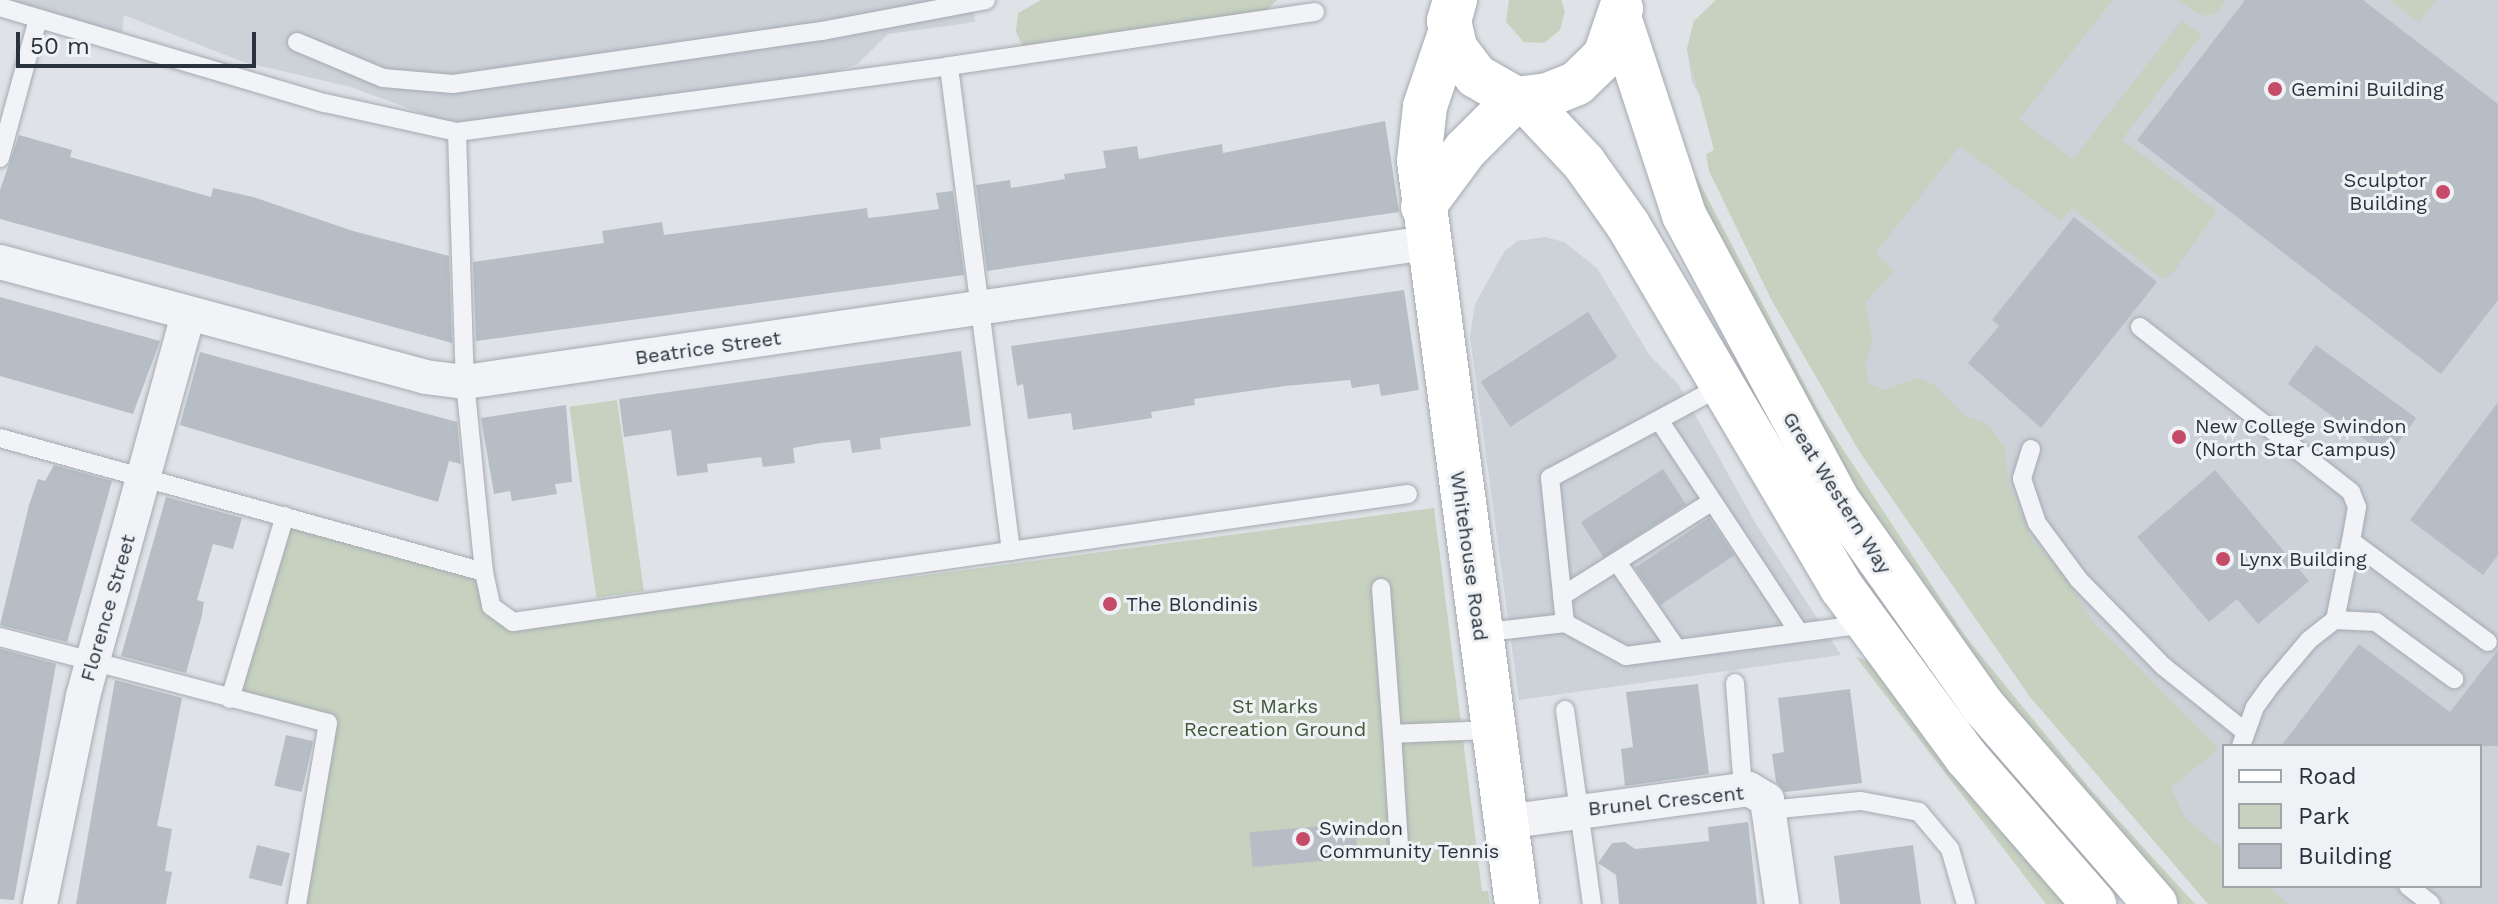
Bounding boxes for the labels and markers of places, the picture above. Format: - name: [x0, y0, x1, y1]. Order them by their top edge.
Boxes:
- place label: Gemini Building: [2291, 77, 2444, 101]
- marker: Gemini Building: [2266, 80, 2284, 98]
- place label: Sculptor Building: [2344, 168, 2427, 215]
- marker: Sculptor Building: [2434, 183, 2452, 201]
- place label: New College Swindon (North Star Campus): [2195, 414, 2407, 461]
- marker: New College Swindon (North Star Campus): [2170, 428, 2188, 446]
- place label: Lynx Building: [2239, 547, 2367, 571]
- marker: Lynx Building: [2214, 550, 2232, 568]
- place label: The Blondinis: [1126, 592, 1258, 616]
- marker: The Blondinis: [1101, 595, 1119, 613]
- place label: Swindon Community Tennis: [1319, 816, 1500, 863]
- marker: Swindon Community Tennis: [1294, 830, 1312, 848]

